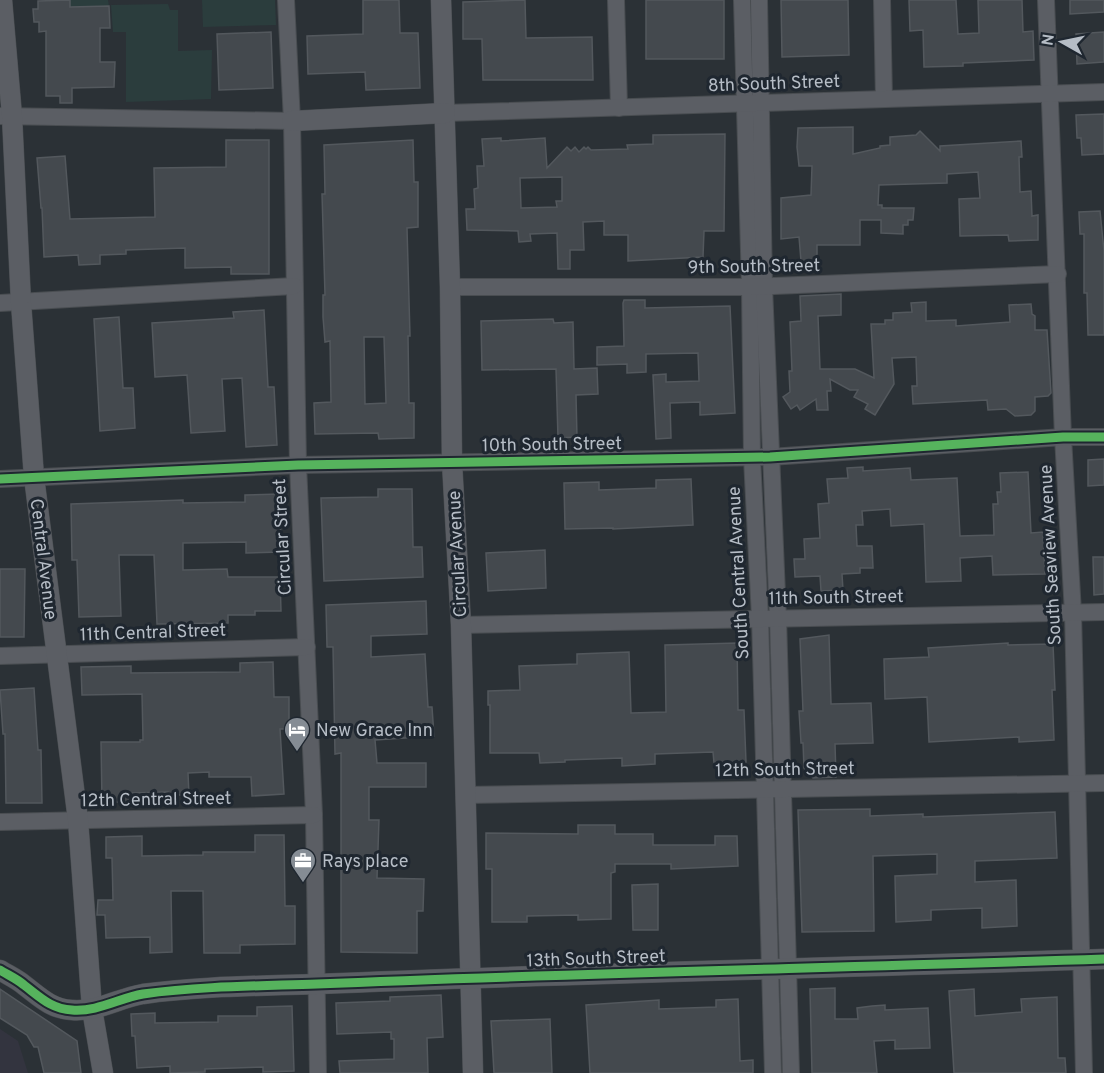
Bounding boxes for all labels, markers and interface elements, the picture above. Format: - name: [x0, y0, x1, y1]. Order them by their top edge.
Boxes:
- north arrow: [1032, 12, 1092, 72]
- text: N: [1038, 33, 1060, 47]
- street label: 8th South Street: [707, 71, 841, 98]
- street label: 9th South Street: [688, 255, 820, 280]
- street label: 10th South Street: [482, 433, 622, 458]
- street label: South Seaview Avenue: [1035, 464, 1068, 646]
- street label: Circular Street: [269, 478, 298, 596]
- street label: South Central Avenue: [723, 486, 756, 660]
- street label: Circular Avenue: [444, 490, 473, 618]
- street label: Central Avenue: [24, 497, 61, 621]
- street label: 11th South Street: [768, 586, 904, 611]
- street label: 11th Central Street: [79, 619, 227, 648]
- hotel icon: New Grace Inn: [282, 715, 312, 753]
- place label: New Grace Inn: [316, 720, 433, 743]
- street label: 12th South Street: [715, 758, 855, 783]
- street label: 12th Central Street: [80, 788, 232, 813]
- office icon: Rays place: [288, 846, 318, 884]
- place label: Rays place: [322, 851, 409, 874]
- street label: 13th South Street: [526, 946, 666, 973]

